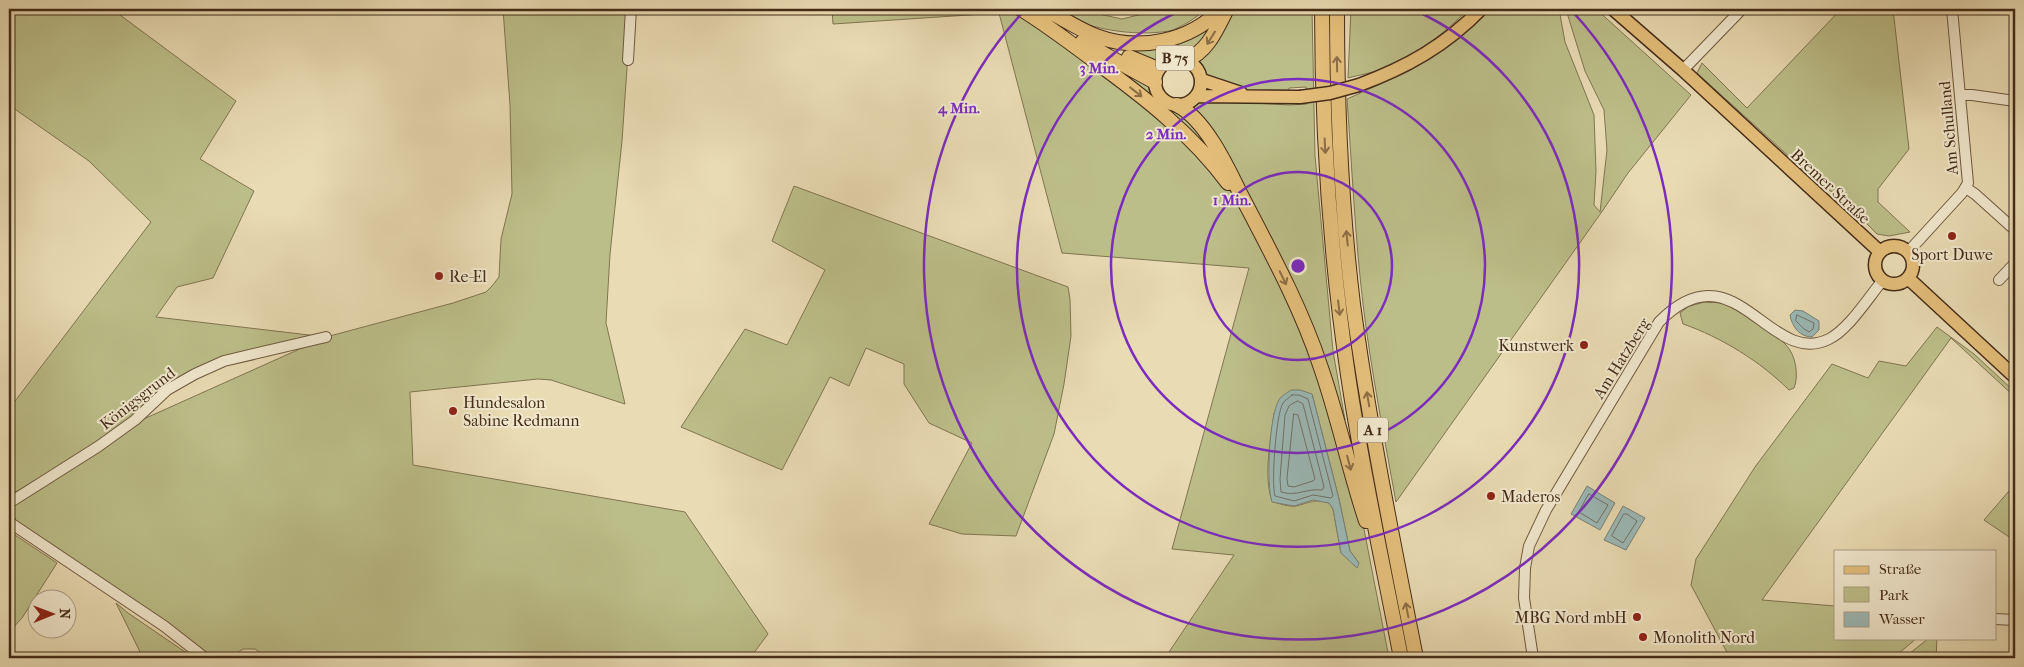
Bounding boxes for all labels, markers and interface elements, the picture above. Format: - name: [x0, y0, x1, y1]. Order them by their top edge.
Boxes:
- one-way arrow: [1205, 30, 1215, 44]
- road number: B 75: [1156, 46, 1194, 70]
- one-way arrow: [1332, 57, 1342, 73]
- text: 3 Min.: [1079, 59, 1119, 77]
- street label: Am Schulland: [1935, 80, 1962, 177]
- one-way arrow: [1130, 87, 1143, 98]
- text: 4 Min.: [937, 99, 980, 117]
- text: 2 Min.: [1146, 125, 1186, 143]
- one-way arrow: [1320, 138, 1329, 154]
- street label: Bremer Straße: [1787, 145, 1874, 228]
- text: 1 Min.: [1213, 191, 1251, 209]
- one-way arrow: [1342, 230, 1351, 246]
- marker: Sport Duwe: [1946, 230, 1958, 242]
- place label: Sport Duwe: [1911, 245, 1993, 264]
- centre of rings: [1289, 257, 1307, 275]
- place label: Re-El: [449, 267, 487, 286]
- marker: Re-El: [433, 270, 445, 282]
- one-way arrow: [1279, 270, 1289, 285]
- one-way arrow: [1334, 300, 1344, 316]
- street label: Am Hatzberg: [1589, 314, 1654, 403]
- place label: Kunstwerk: [1498, 336, 1575, 355]
- marker: Kunstwerk: [1578, 339, 1590, 351]
- street label: Königsgrund: [96, 363, 179, 434]
- one-way arrow: [1362, 391, 1372, 407]
- place label: Hundesalon Sabine Redmann: [463, 393, 580, 430]
- marker: Hundesalon Sabine Redmann: [447, 405, 459, 417]
- road number: A 1: [1358, 418, 1388, 442]
- one-way arrow: [1345, 454, 1355, 470]
- place label: Maderos: [1501, 487, 1560, 506]
- marker: Maderos: [1485, 490, 1497, 502]
- legend: [1834, 550, 1996, 640]
- text: Straße: [1879, 560, 1922, 578]
- text: Park: [1879, 586, 1909, 604]
- north arrow: [28, 590, 78, 640]
- one-way arrow: [1402, 603, 1411, 619]
- text: N: [56, 608, 73, 620]
- place label: MBG Nord mbH: [1515, 608, 1627, 627]
- text: Wasser: [1878, 610, 1925, 628]
- marker: MBG Nord mbH: [1631, 611, 1643, 623]
- place label: Monolith Nord: [1653, 628, 1755, 647]
- marker: Monolith Nord: [1637, 631, 1649, 643]

